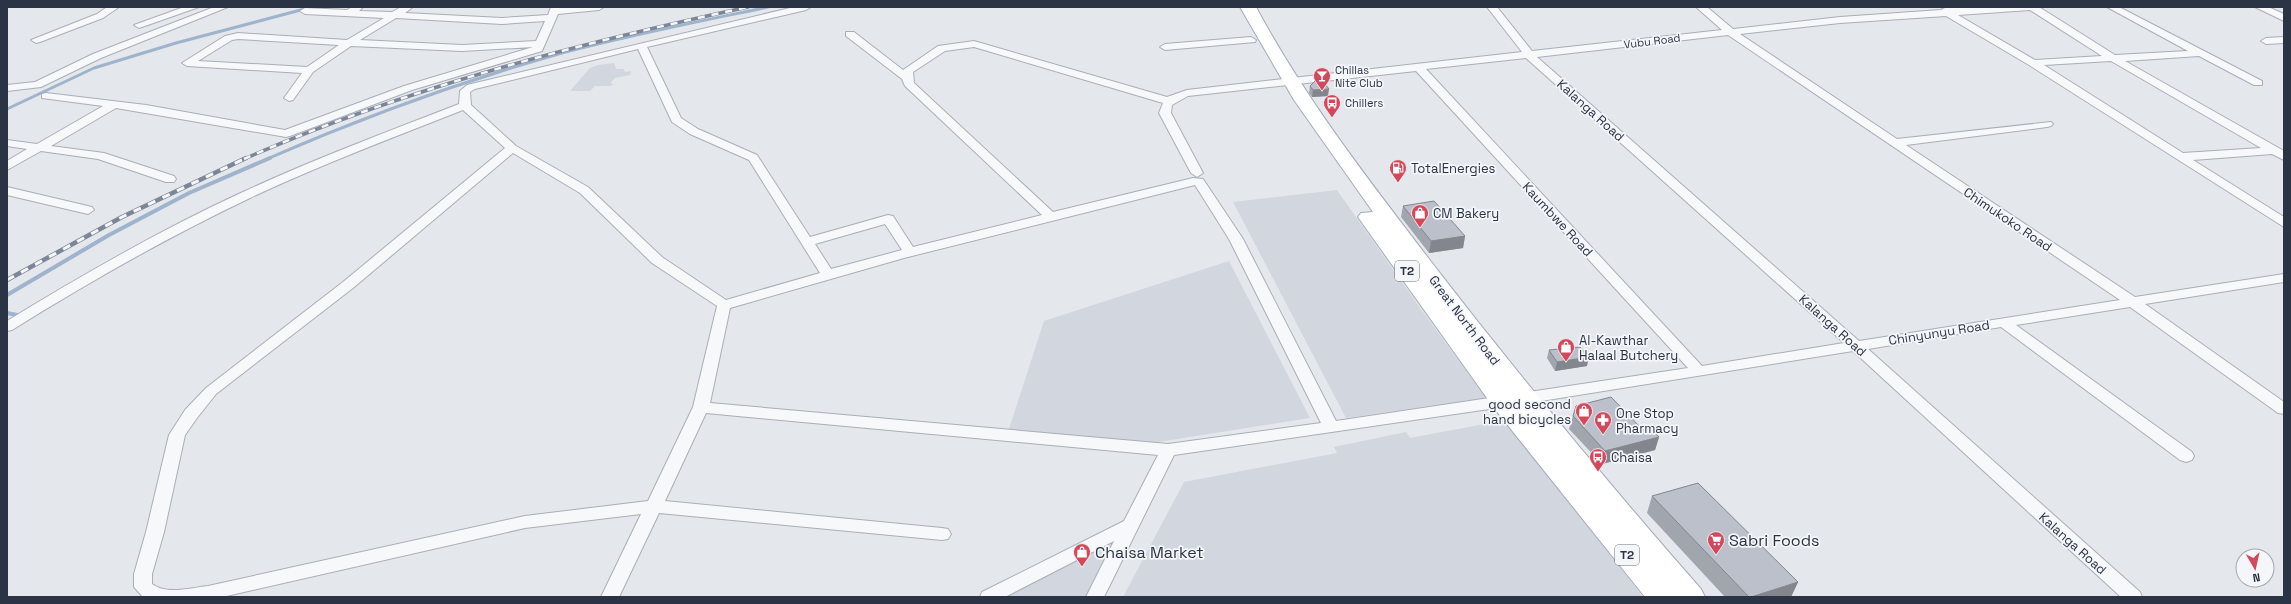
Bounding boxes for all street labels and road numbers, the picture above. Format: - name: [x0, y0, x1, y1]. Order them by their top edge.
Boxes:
- street label: Vubu Road: [1623, 31, 1681, 51]
- street label: Kalanga Road: [1553, 76, 1628, 145]
- street label: Kaumbwe Road: [1519, 178, 1597, 260]
- street label: Chimukoko Road: [1960, 184, 2055, 255]
- road number: T2: [1395, 261, 1419, 281]
- street label: Great North Road: [1425, 272, 1504, 369]
- street label: Kalanga Road: [1795, 291, 1870, 360]
- street label: Chinyunyu Road: [1887, 316, 1991, 349]
- street label: Kalanga Road: [2035, 509, 2110, 578]
- road number: T2: [1615, 545, 1639, 565]

